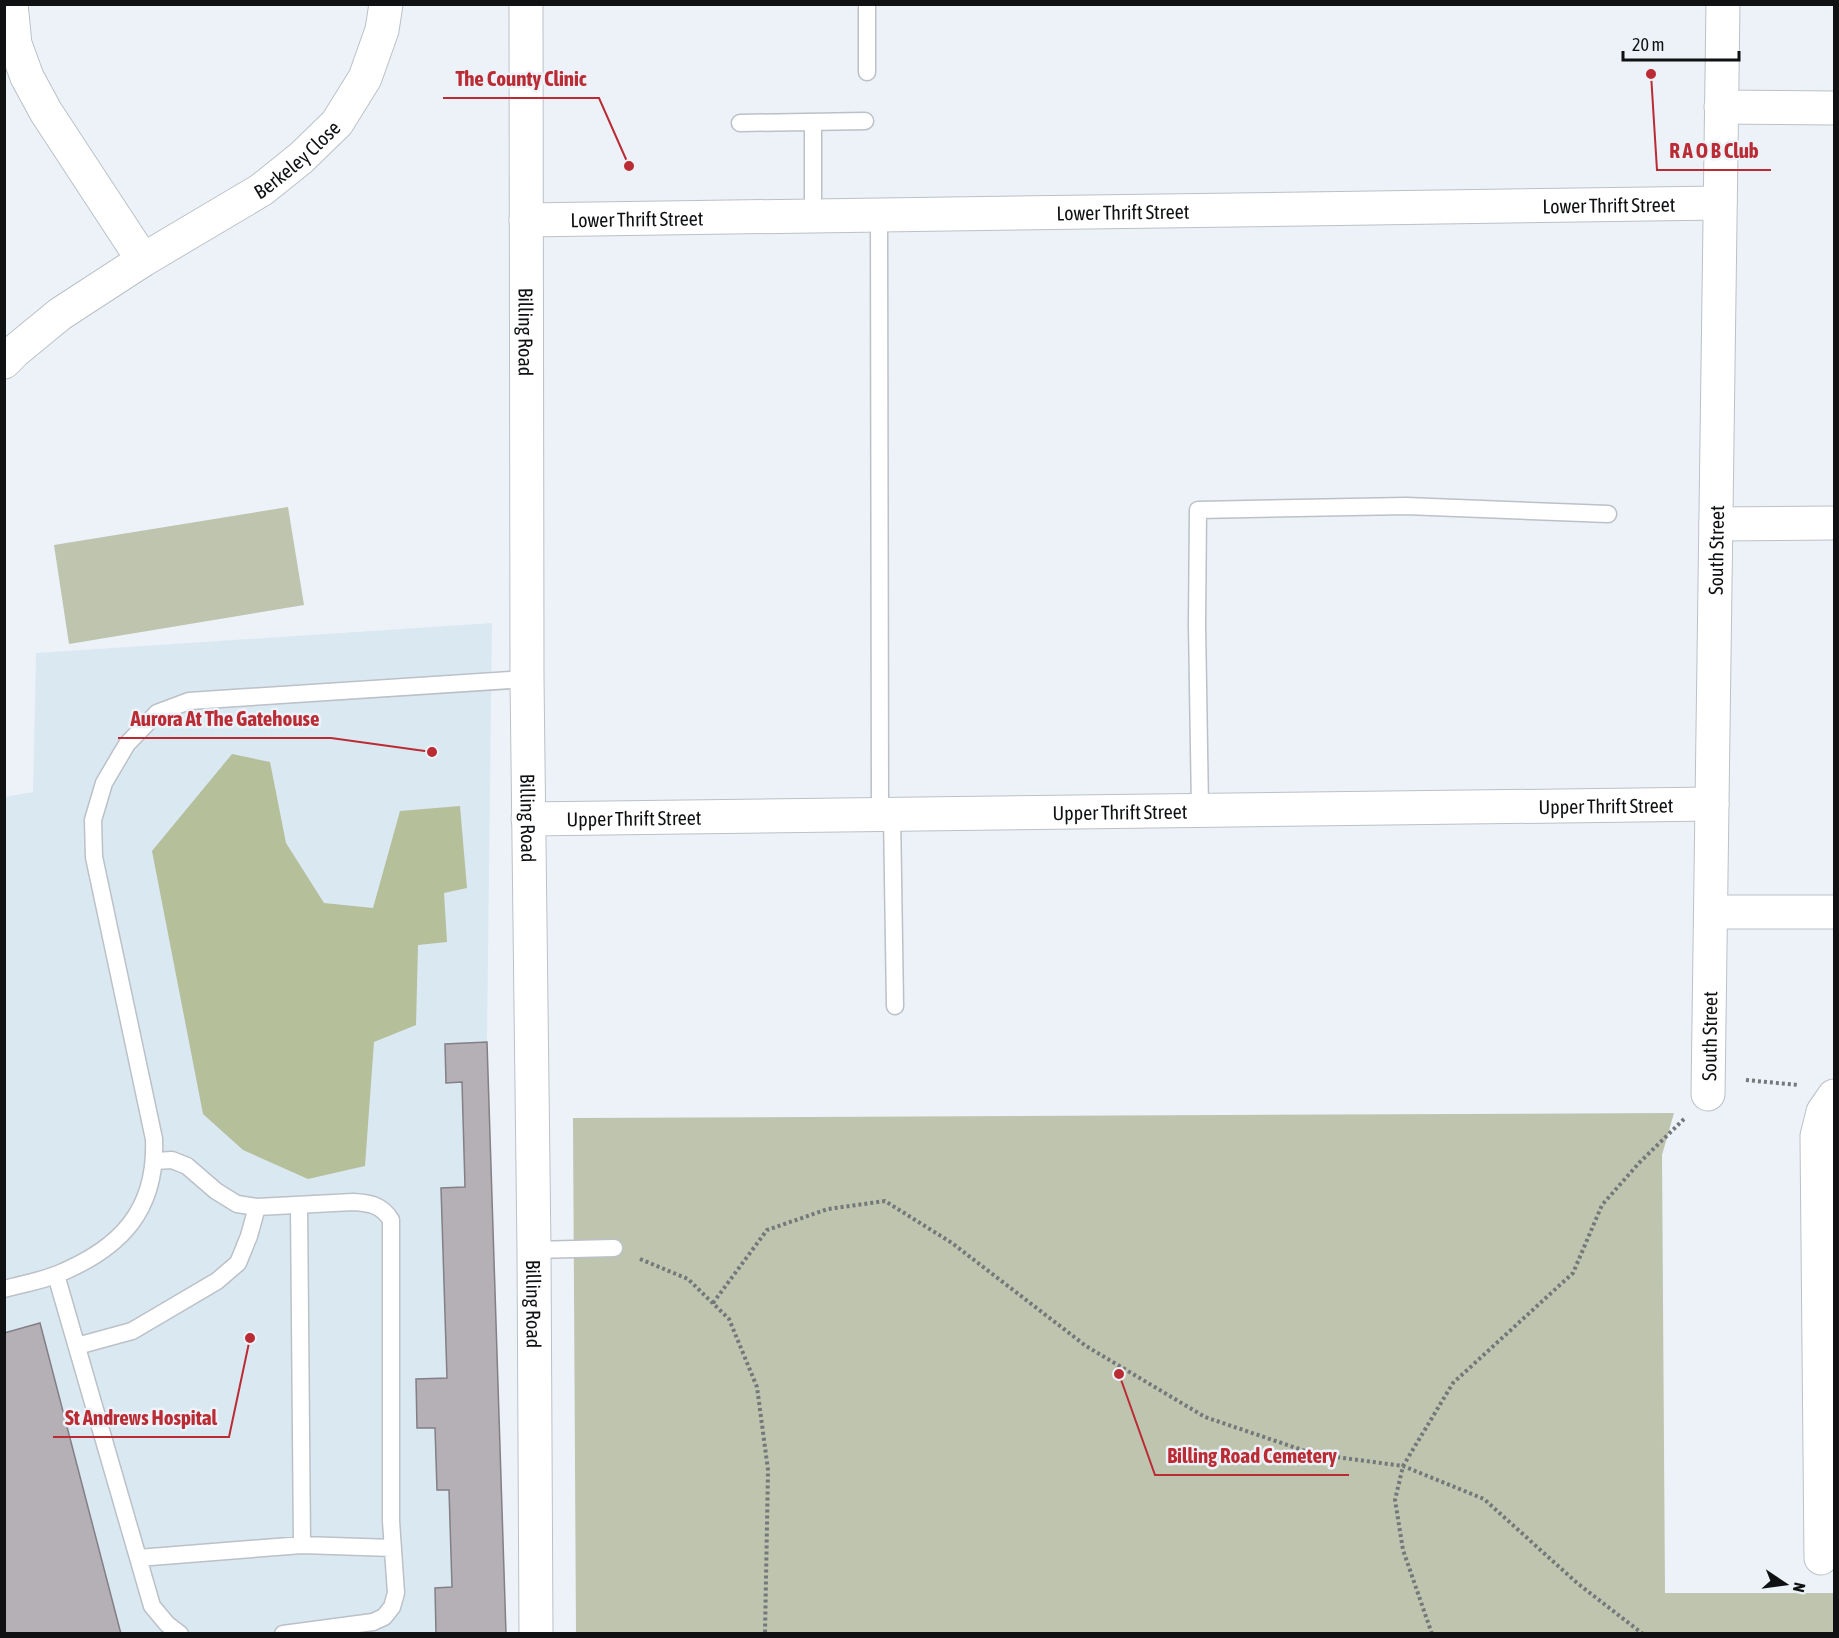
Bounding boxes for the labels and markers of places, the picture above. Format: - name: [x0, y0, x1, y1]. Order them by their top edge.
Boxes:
- callout: The County Clinic: [443, 59, 599, 98]
- callout: R A O B Club: [1657, 131, 1771, 170]
- callout: Aurora At The Gatehouse: [118, 699, 331, 738]
- callout: St Andrews Hospital: [53, 1398, 229, 1437]
- callout: Billing Road Cemetery: [1155, 1436, 1349, 1475]

